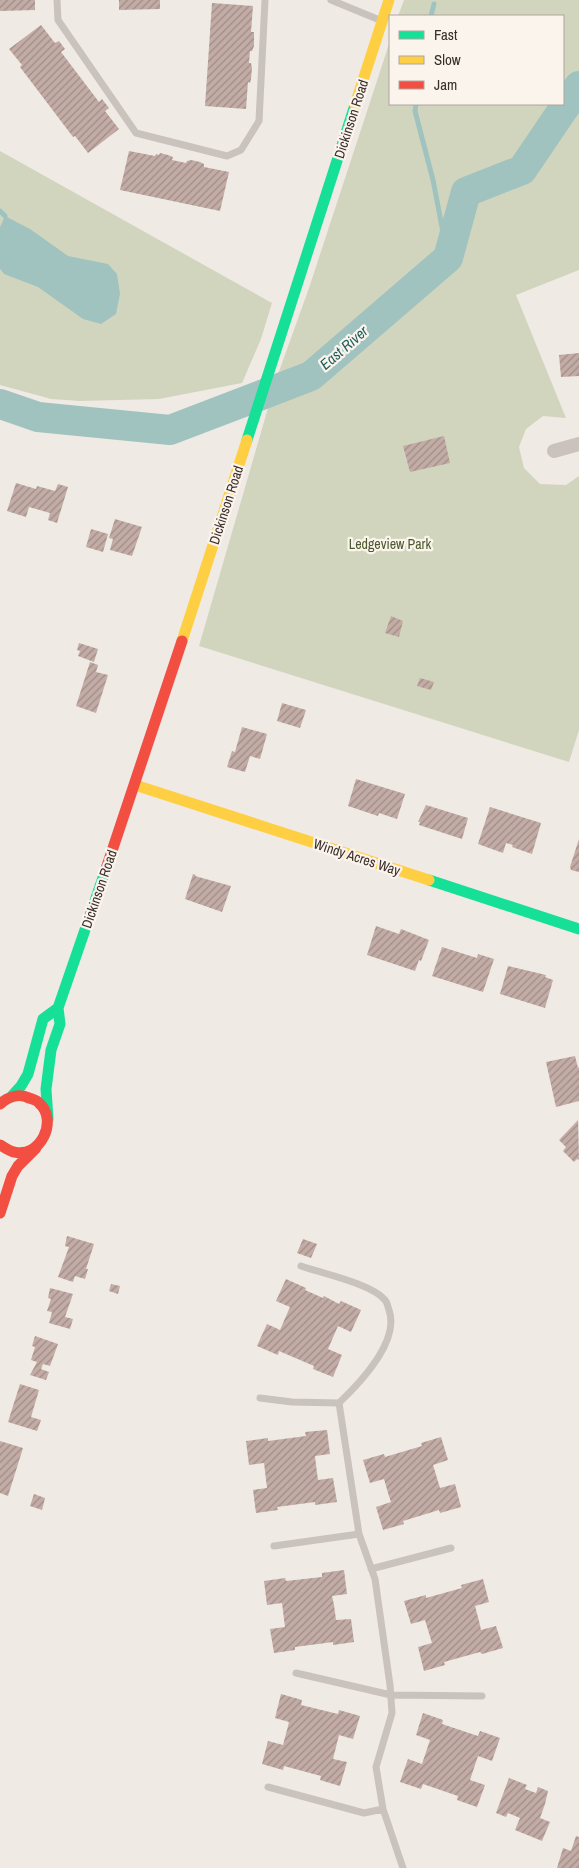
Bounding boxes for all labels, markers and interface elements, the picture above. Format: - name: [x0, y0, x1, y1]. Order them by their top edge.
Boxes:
- legend: [389, 15, 564, 105]
- text: Fast: [434, 24, 458, 45]
- text: Slow: [434, 49, 461, 70]
- text: Jam: [434, 74, 457, 95]
- street label: Dickinson Road: [330, 77, 372, 161]
- water label: East River: [315, 320, 373, 374]
- street label: Dickinson Road: [205, 463, 247, 547]
- park label: Ledgeview Park: [349, 535, 431, 553]
- street label: Windy Acres Way: [311, 835, 403, 880]
- street label: Dickinson Road: [77, 847, 121, 931]

